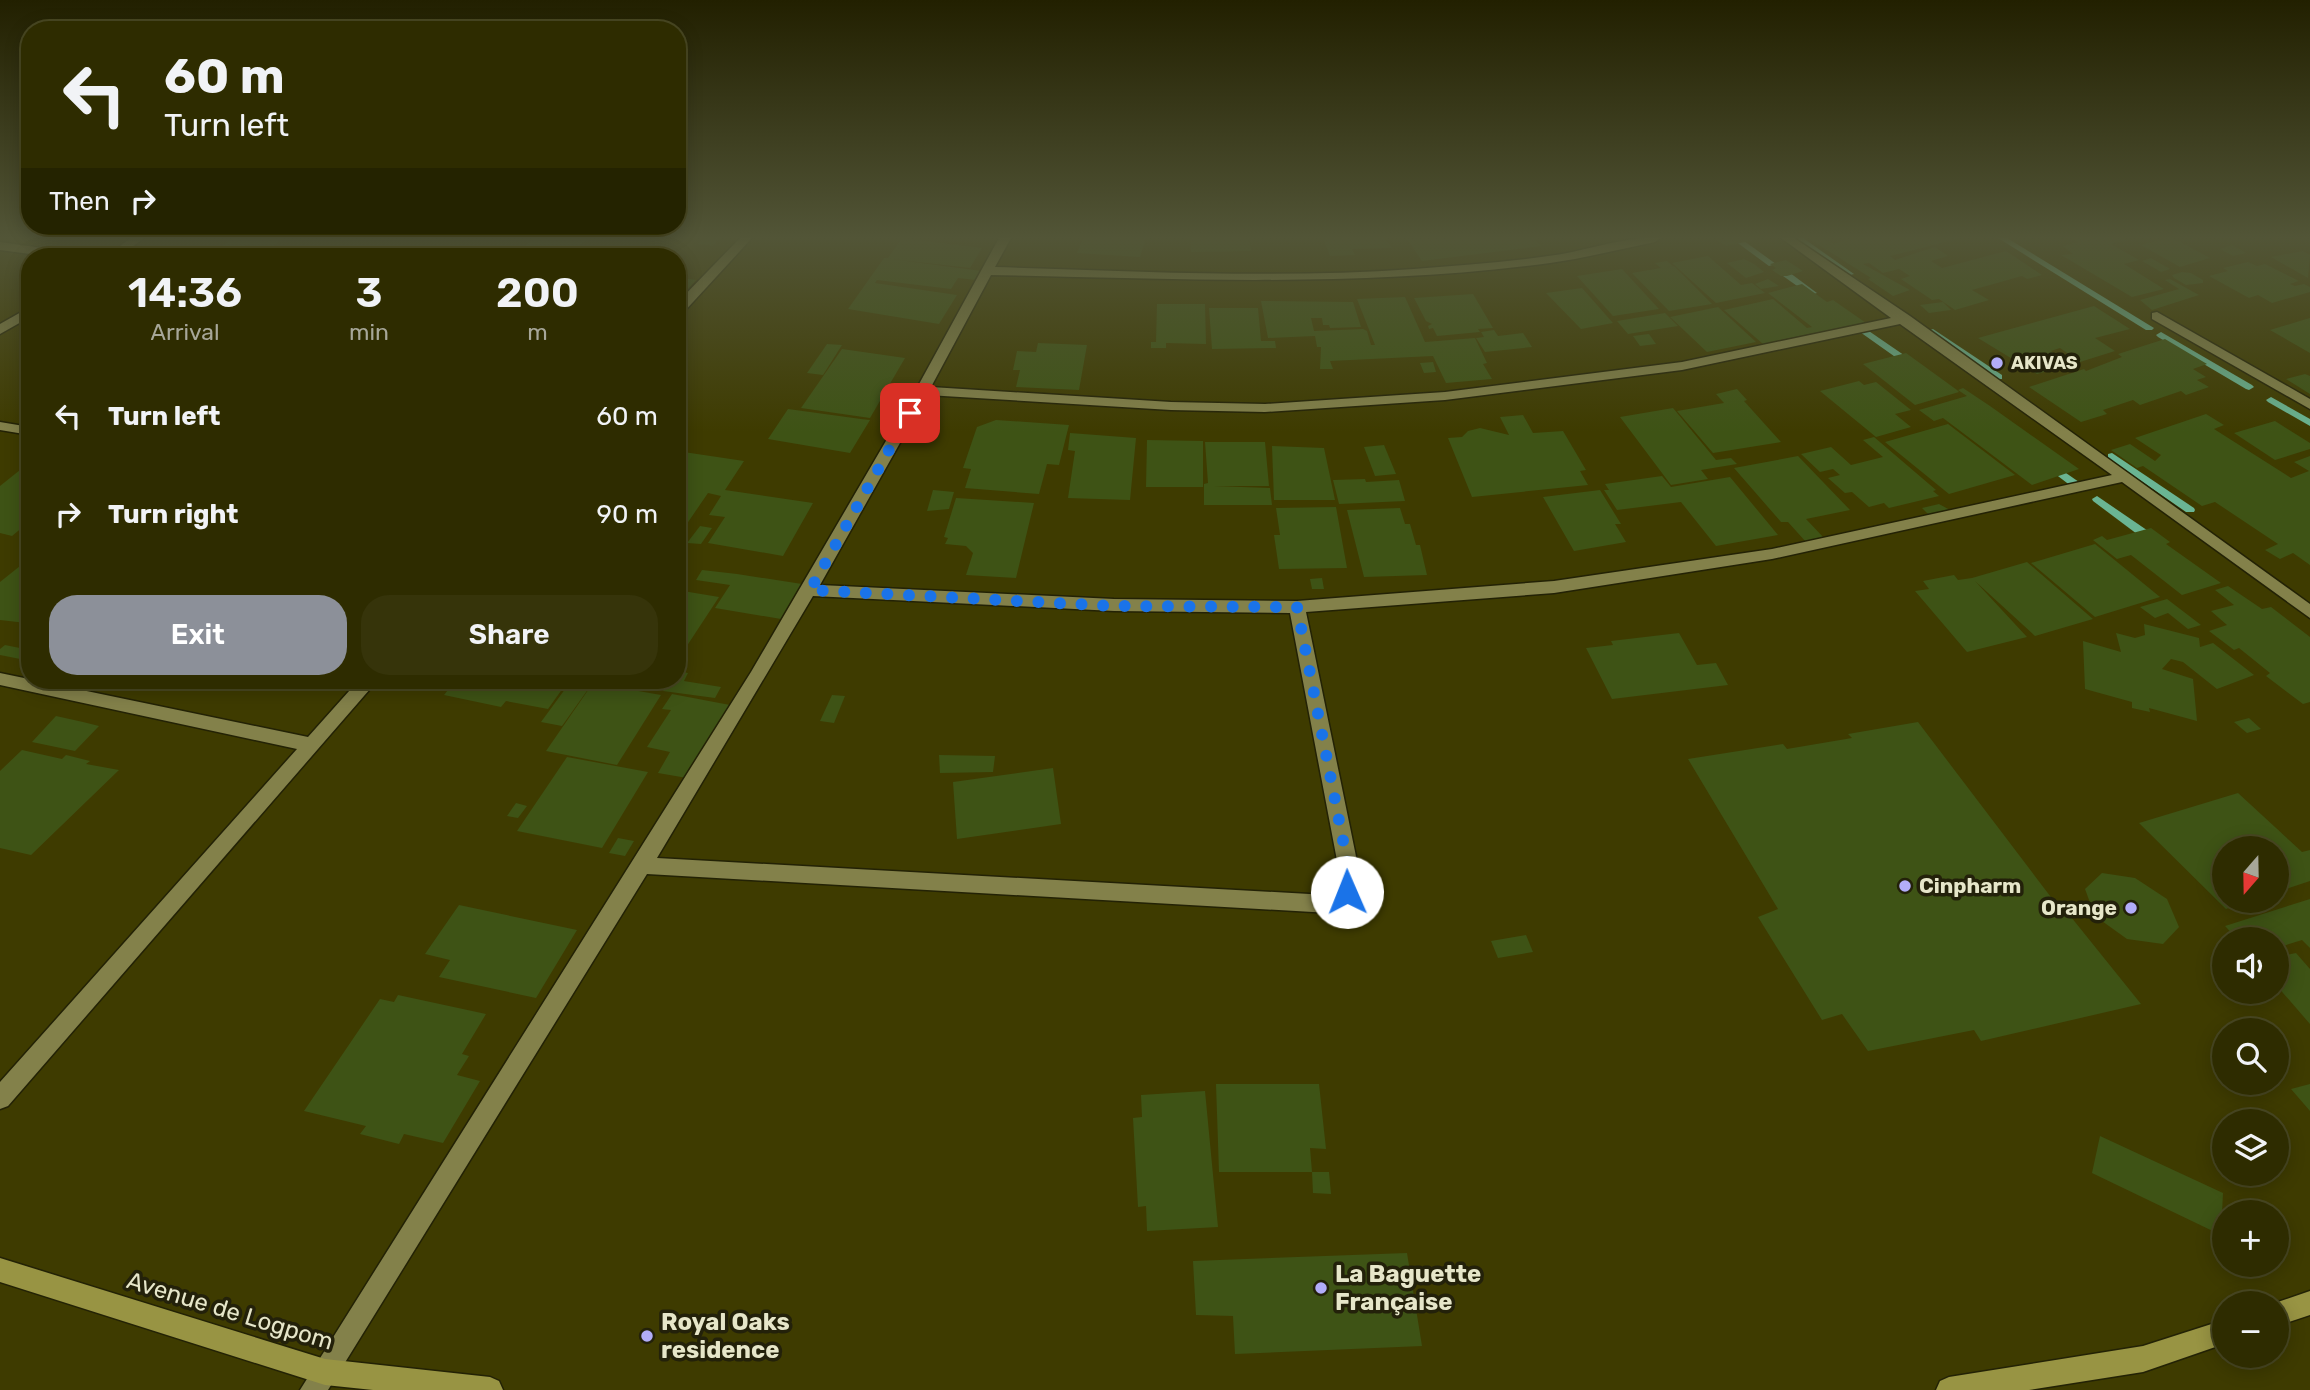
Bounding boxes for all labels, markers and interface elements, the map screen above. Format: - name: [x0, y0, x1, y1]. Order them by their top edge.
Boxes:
- text: 60 m: [164, 47, 285, 105]
- icon: left: [49, 49, 140, 140]
- text: Turn left: [164, 106, 289, 144]
- icon: right: [124, 182, 162, 220]
- text: Then: [49, 186, 110, 217]
- text: 14:36: [128, 268, 242, 318]
- text: 3: [356, 268, 383, 318]
- text: 200: [496, 268, 579, 318]
- text: Arrival: [151, 318, 220, 346]
- text: min: [349, 318, 389, 346]
- text: m: [527, 318, 548, 346]
- place label: AKIVAS: [2011, 352, 2078, 374]
- marker: AKIVAS: [1989, 355, 2005, 371]
- pin: [880, 383, 940, 443]
- icon: arrive: [891, 394, 929, 432]
- icon: left: [49, 397, 87, 435]
- text: Turn left: [108, 401, 220, 432]
- text: 60 m: [596, 401, 658, 432]
- icon: right: [49, 495, 87, 533]
- text: Turn right: [108, 499, 238, 530]
- text: 90 m: [597, 499, 658, 530]
- button: Exit: [49, 595, 347, 675]
- button: Share: [361, 595, 658, 675]
- north arrow: [2212, 836, 2289, 914]
- map controls: [2212, 836, 2289, 1368]
- position arrow: [1310, 855, 1384, 929]
- place label: Cinpharm: [1919, 873, 2021, 898]
- marker: Cinpharm: [1897, 878, 1913, 894]
- place label: Orange: [2041, 895, 2117, 920]
- marker: Orange: [2123, 900, 2139, 916]
- button: sound: [2212, 927, 2289, 1004]
- button: search: [2212, 1018, 2289, 1095]
- button: layers: [2212, 1109, 2289, 1186]
- button: +: [2212, 1200, 2289, 1277]
- place label: La Baguette Française: [1335, 1260, 1481, 1316]
- street label: Avenue de Logpom: [123, 1266, 337, 1356]
- marker: La Baguette Française: [1313, 1280, 1329, 1296]
- button: −: [2212, 1291, 2289, 1368]
- place label: Royal Oaks residence: [661, 1308, 790, 1364]
- marker: Royal Oaks residence: [639, 1328, 655, 1344]

